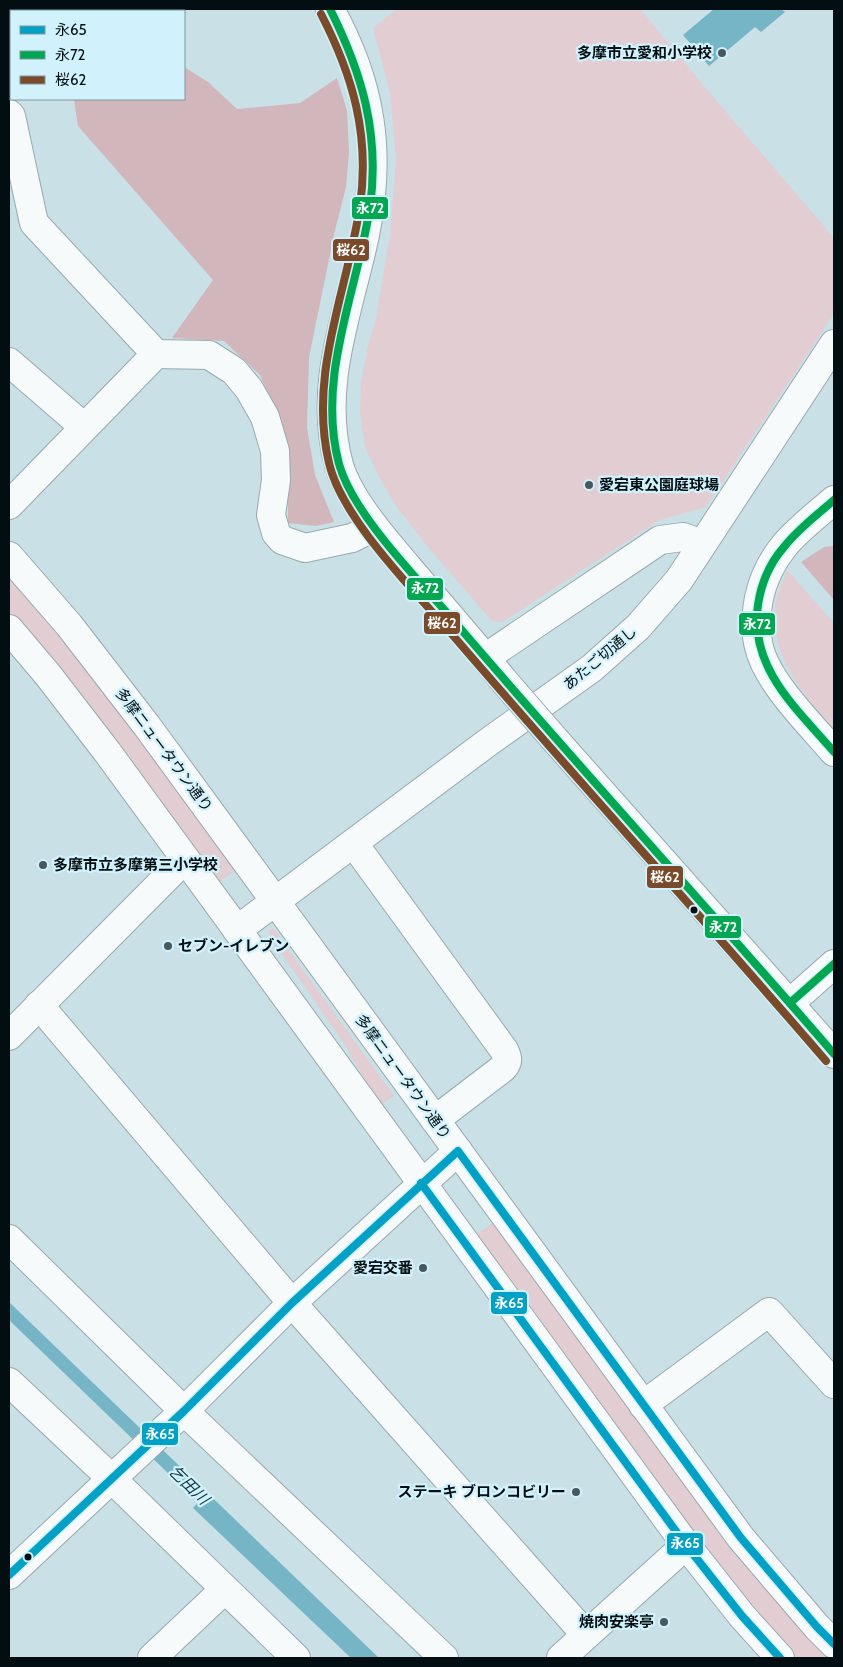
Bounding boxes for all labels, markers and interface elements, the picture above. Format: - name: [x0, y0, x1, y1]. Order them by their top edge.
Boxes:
- legend: [10, 10, 185, 100]
- text: 永65: [55, 21, 87, 39]
- place label: 多摩市立愛和小学校: [577, 44, 712, 62]
- text: 永72: [55, 46, 86, 64]
- marker: 多摩市立愛和小学校: [716, 47, 728, 59]
- text: 桜62: [55, 71, 87, 89]
- line badge: 永72: [351, 196, 389, 220]
- text: 永72: [356, 199, 384, 217]
- line badge: 桜62: [332, 238, 370, 262]
- text: 桜62: [336, 241, 366, 259]
- place label: 愛宕東公園庭球場: [599, 476, 719, 494]
- marker: 愛宕東公園庭球場: [583, 479, 595, 491]
- line badge: 永72: [406, 577, 444, 601]
- text: 永72: [411, 579, 439, 597]
- line badge: 桜62: [423, 611, 461, 635]
- line badge: 永72: [738, 612, 776, 636]
- text: 桜62: [427, 614, 457, 632]
- text: 永72: [743, 615, 771, 633]
- street label: あたご切通し: [560, 622, 640, 694]
- street label: 多摩ニュータウン通り: [112, 685, 216, 815]
- place label: 多摩市立多摩第三小学校: [53, 856, 218, 874]
- marker: 多摩市立多摩第三小学校: [37, 859, 49, 871]
- line badge: 桜62: [646, 865, 684, 889]
- text: 桜62: [650, 868, 680, 886]
- unlabelled marker: [689, 905, 699, 915]
- line badge: 永72: [704, 915, 742, 939]
- text: 永72: [709, 918, 737, 936]
- place label: セブン-イレブン: [178, 937, 289, 955]
- marker: セブン-イレブン: [162, 940, 174, 952]
- street label: 多摩ニュータウン通り: [352, 1011, 454, 1143]
- place label: 愛宕交番: [353, 1259, 413, 1277]
- marker: 愛宕交番: [417, 1262, 429, 1274]
- line badge: 永65: [490, 1291, 528, 1315]
- text: 永65: [494, 1294, 524, 1312]
- line badge: 永65: [141, 1422, 179, 1446]
- text: 永65: [145, 1425, 175, 1443]
- water label: 乞田川: [165, 1461, 214, 1510]
- place label: ステーキ ブロンコビリー: [398, 1483, 566, 1501]
- marker: ステーキ ブロンコビリー: [570, 1486, 582, 1498]
- line badge: 永65: [666, 1532, 704, 1556]
- text: 永65: [670, 1534, 700, 1552]
- unlabelled marker: [23, 1552, 33, 1562]
- place label: 焼肉安楽亭: [579, 1613, 654, 1631]
- marker: 焼肉安楽亭: [658, 1616, 670, 1628]

